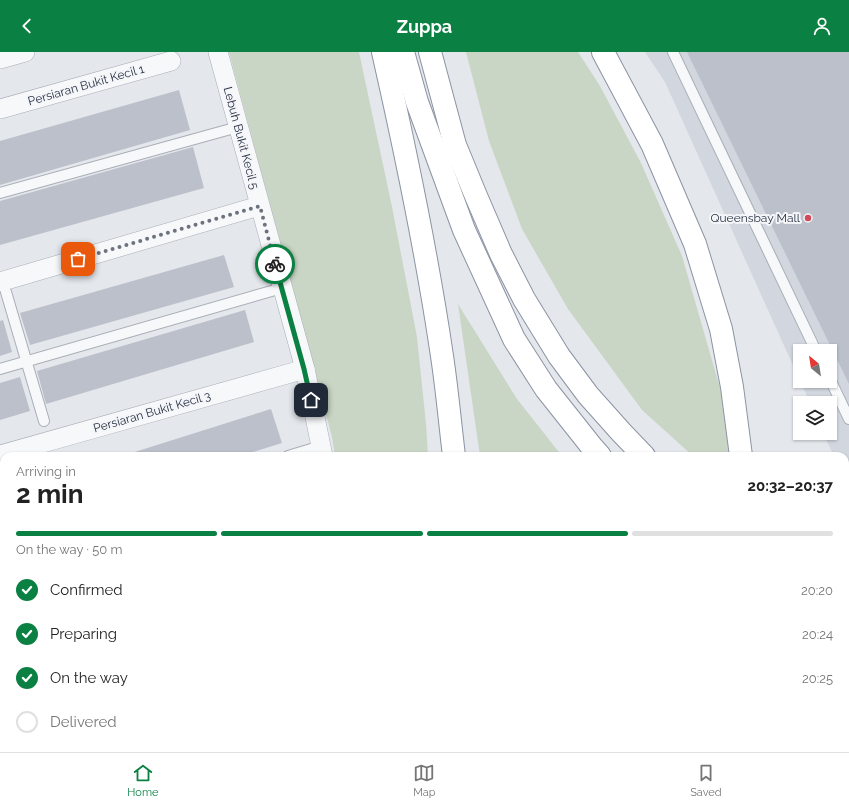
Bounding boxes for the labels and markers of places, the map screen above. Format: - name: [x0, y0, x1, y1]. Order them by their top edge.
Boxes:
- place label: Queensbay Mall: [710, 211, 801, 225]
- marker: Queensbay Mall: [803, 213, 813, 223]
- pin: [61, 242, 95, 276]
- pin: [294, 383, 328, 417]

